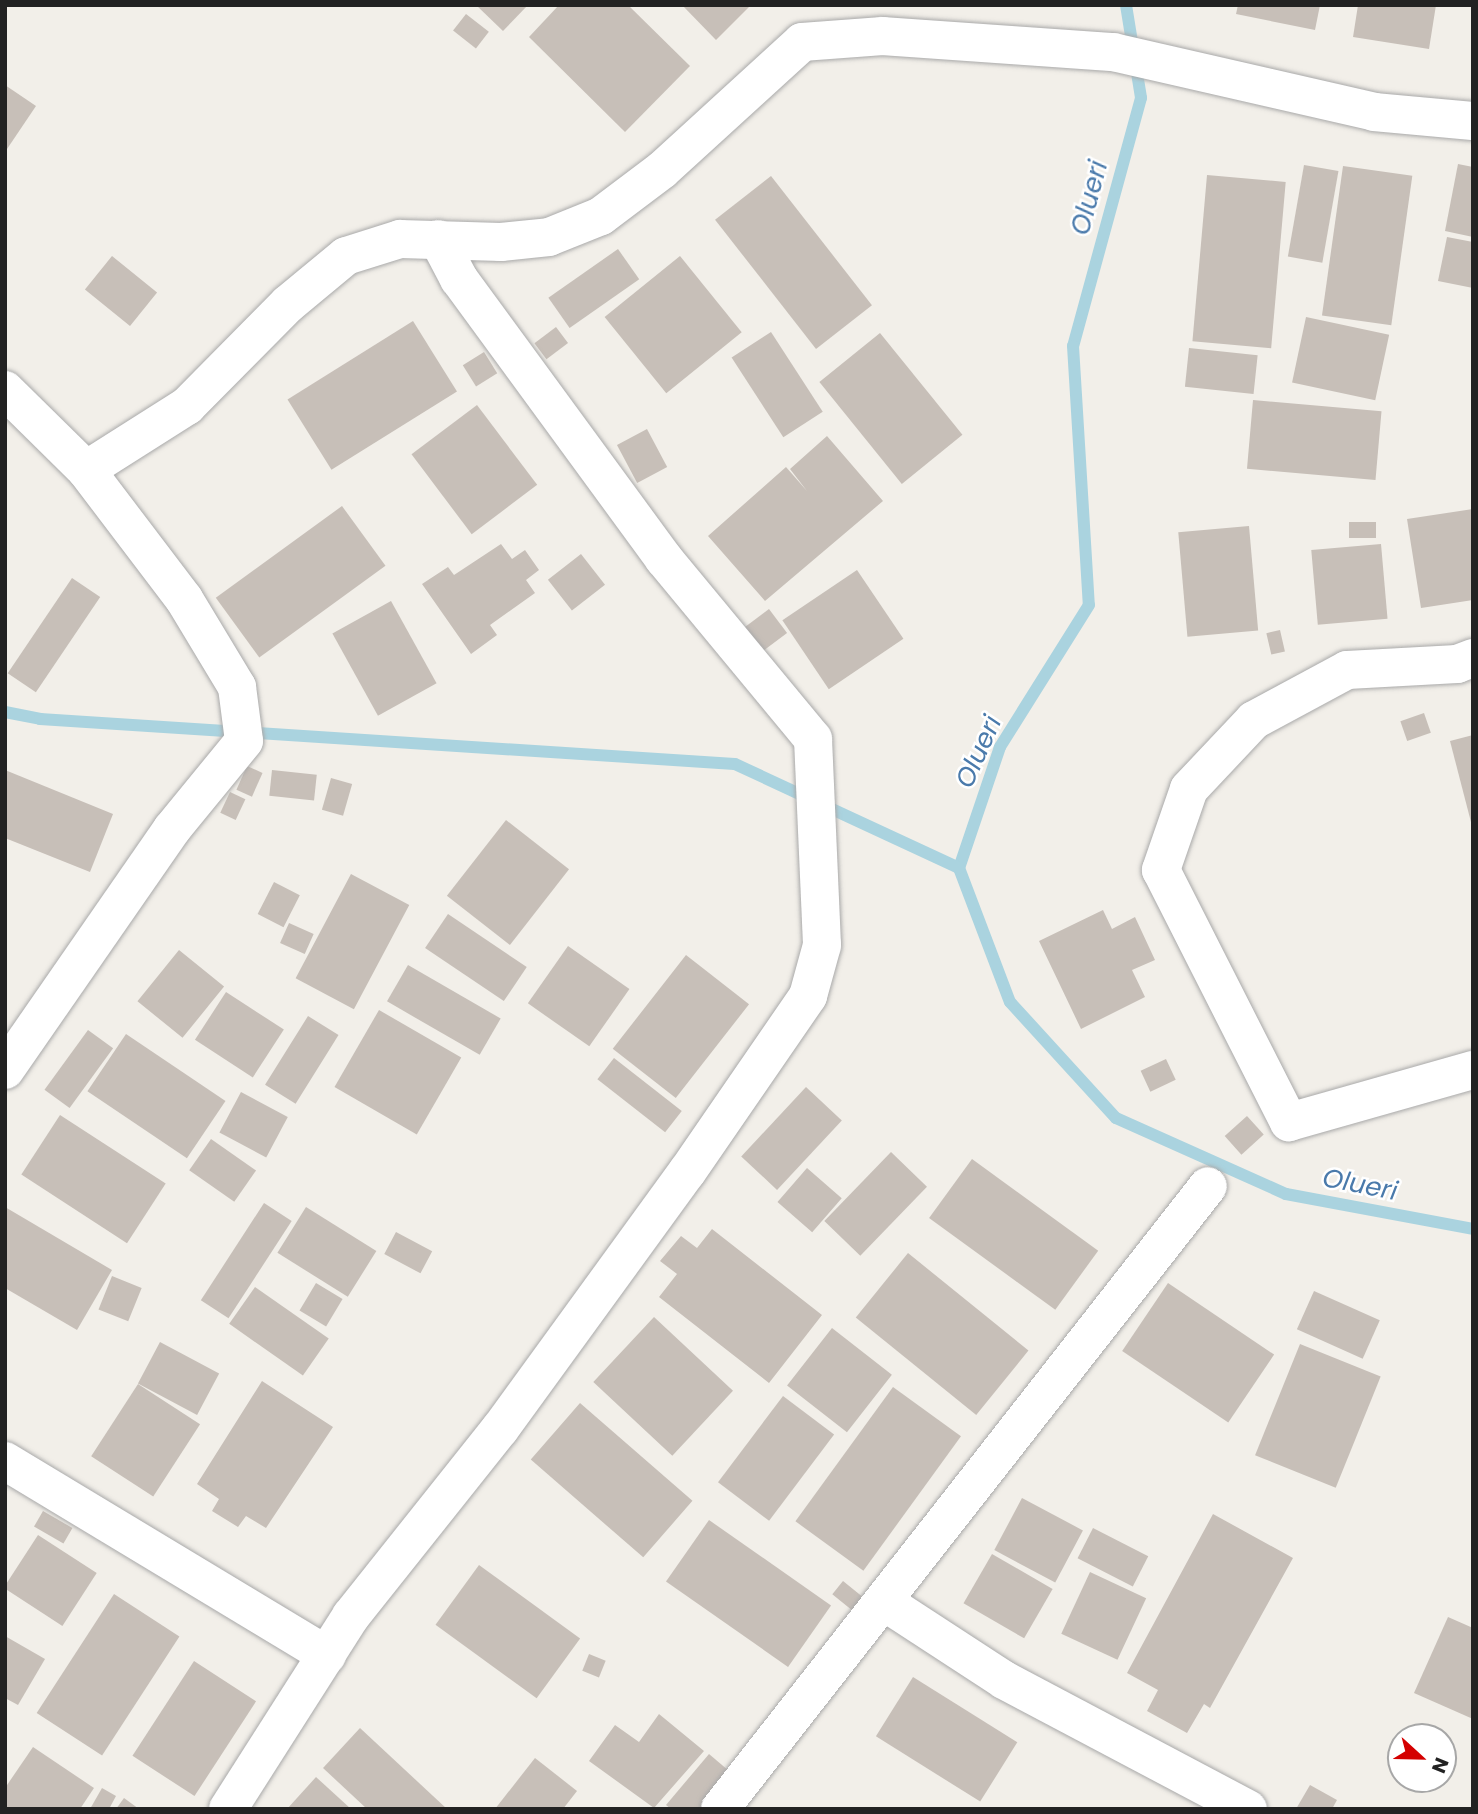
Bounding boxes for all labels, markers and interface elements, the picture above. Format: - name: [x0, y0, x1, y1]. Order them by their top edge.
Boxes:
- water label: Olueri: [1065, 157, 1115, 239]
- water label: Olueri: [949, 711, 1009, 793]
- water label: Olueri: [1320, 1162, 1400, 1208]
- north arrow: [1387, 1723, 1457, 1793]
- text: N: [1425, 1754, 1455, 1777]

